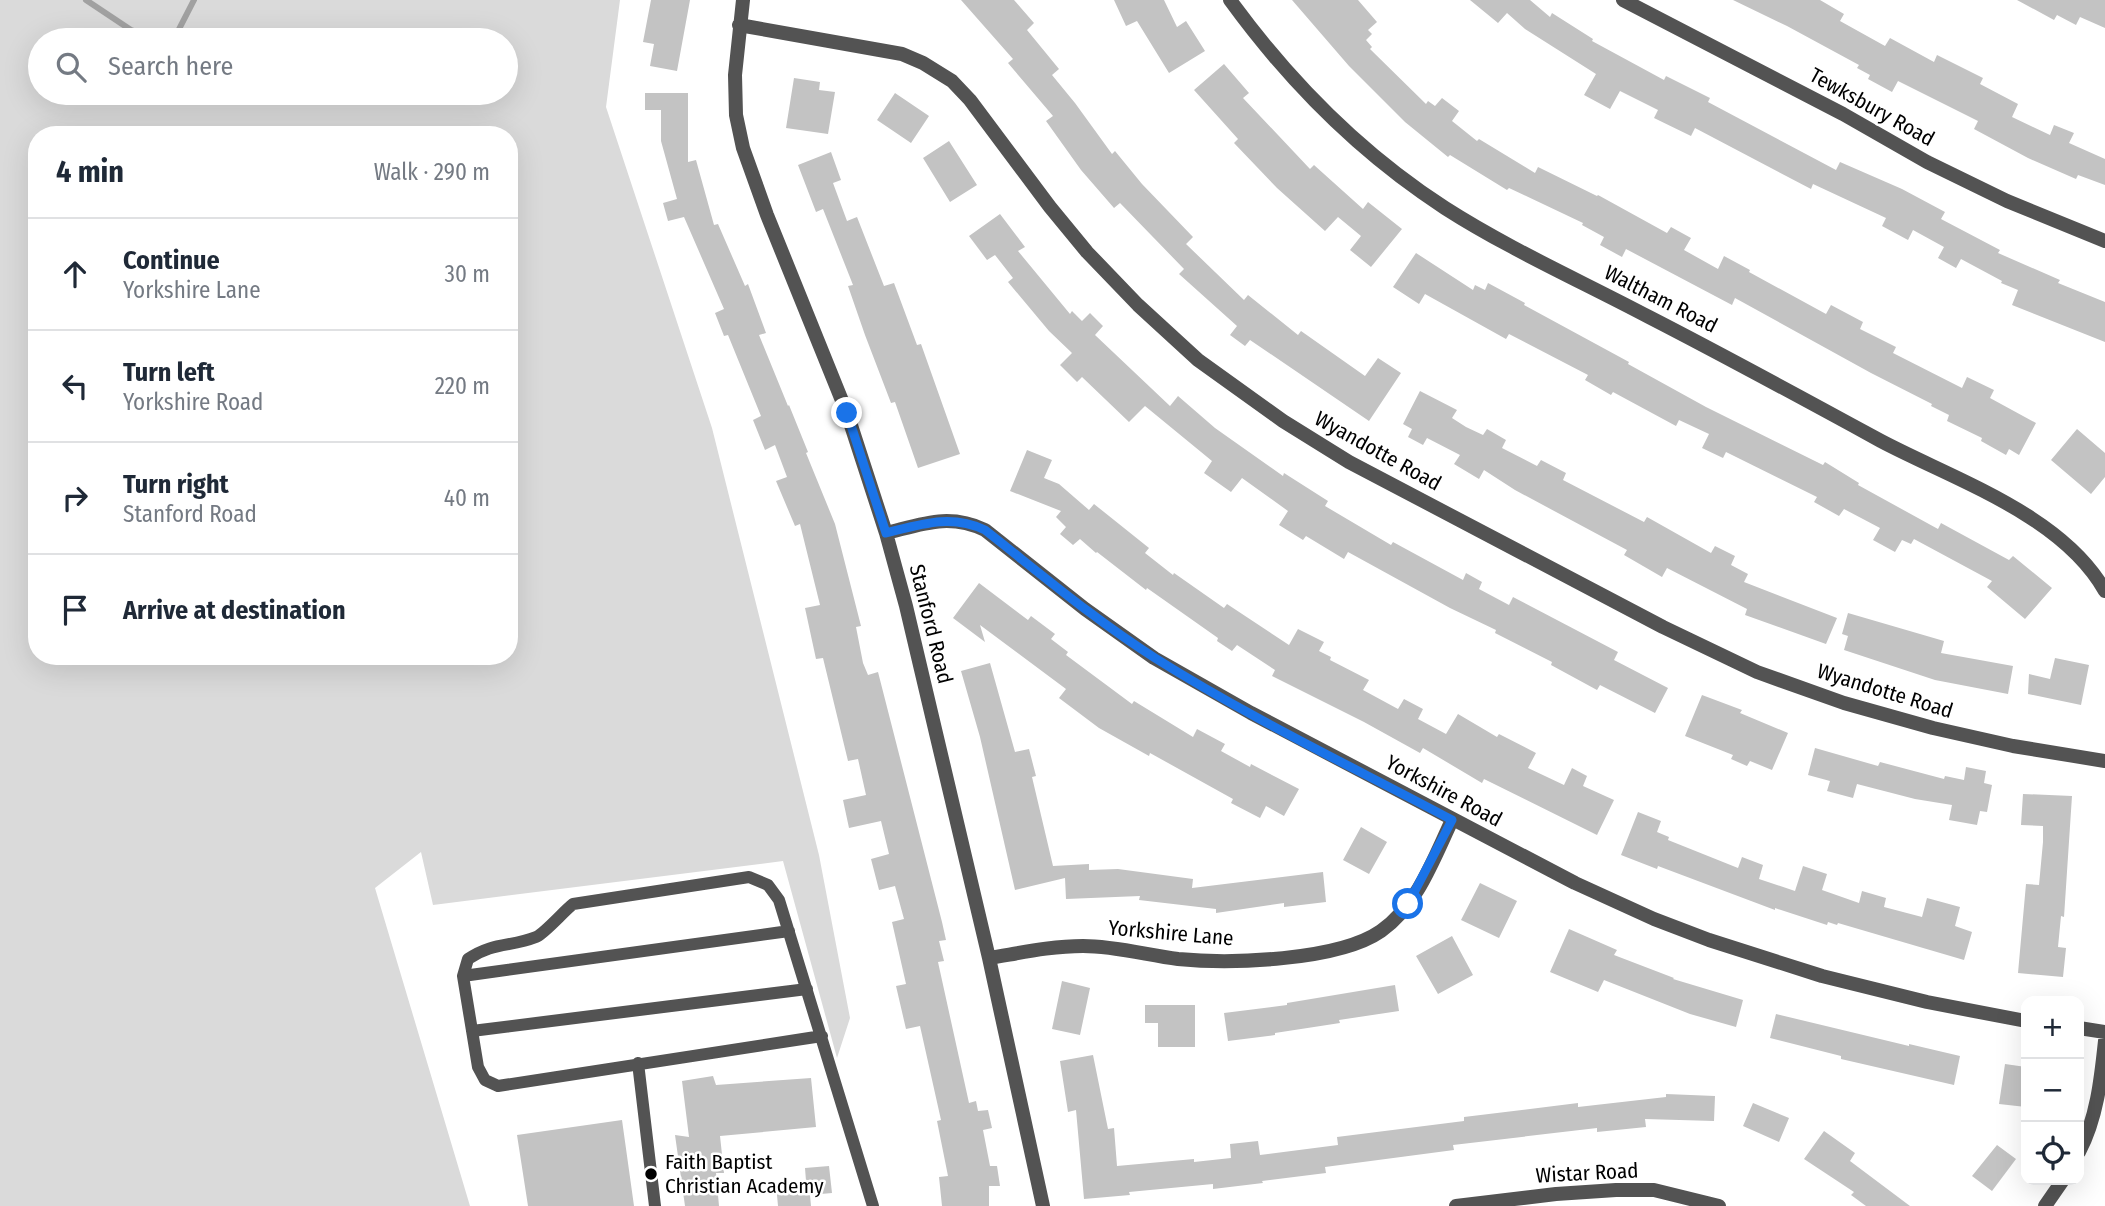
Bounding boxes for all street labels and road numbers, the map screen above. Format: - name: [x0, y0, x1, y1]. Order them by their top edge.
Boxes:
- street label: Tewksbury Road: [1805, 62, 1939, 152]
- street label: Waltham Road: [1600, 259, 1722, 339]
- street label: Wyandotte Road: [1310, 406, 1446, 496]
- street label: Stanford Road: [904, 562, 958, 686]
- street label: Wyandotte Road: [1814, 658, 1956, 724]
- street label: Yorkshire Road: [1381, 749, 1507, 833]
- street label: Yorkshire Lane: [1107, 915, 1235, 951]
- street label: Wistar Road: [1535, 1157, 1639, 1189]

